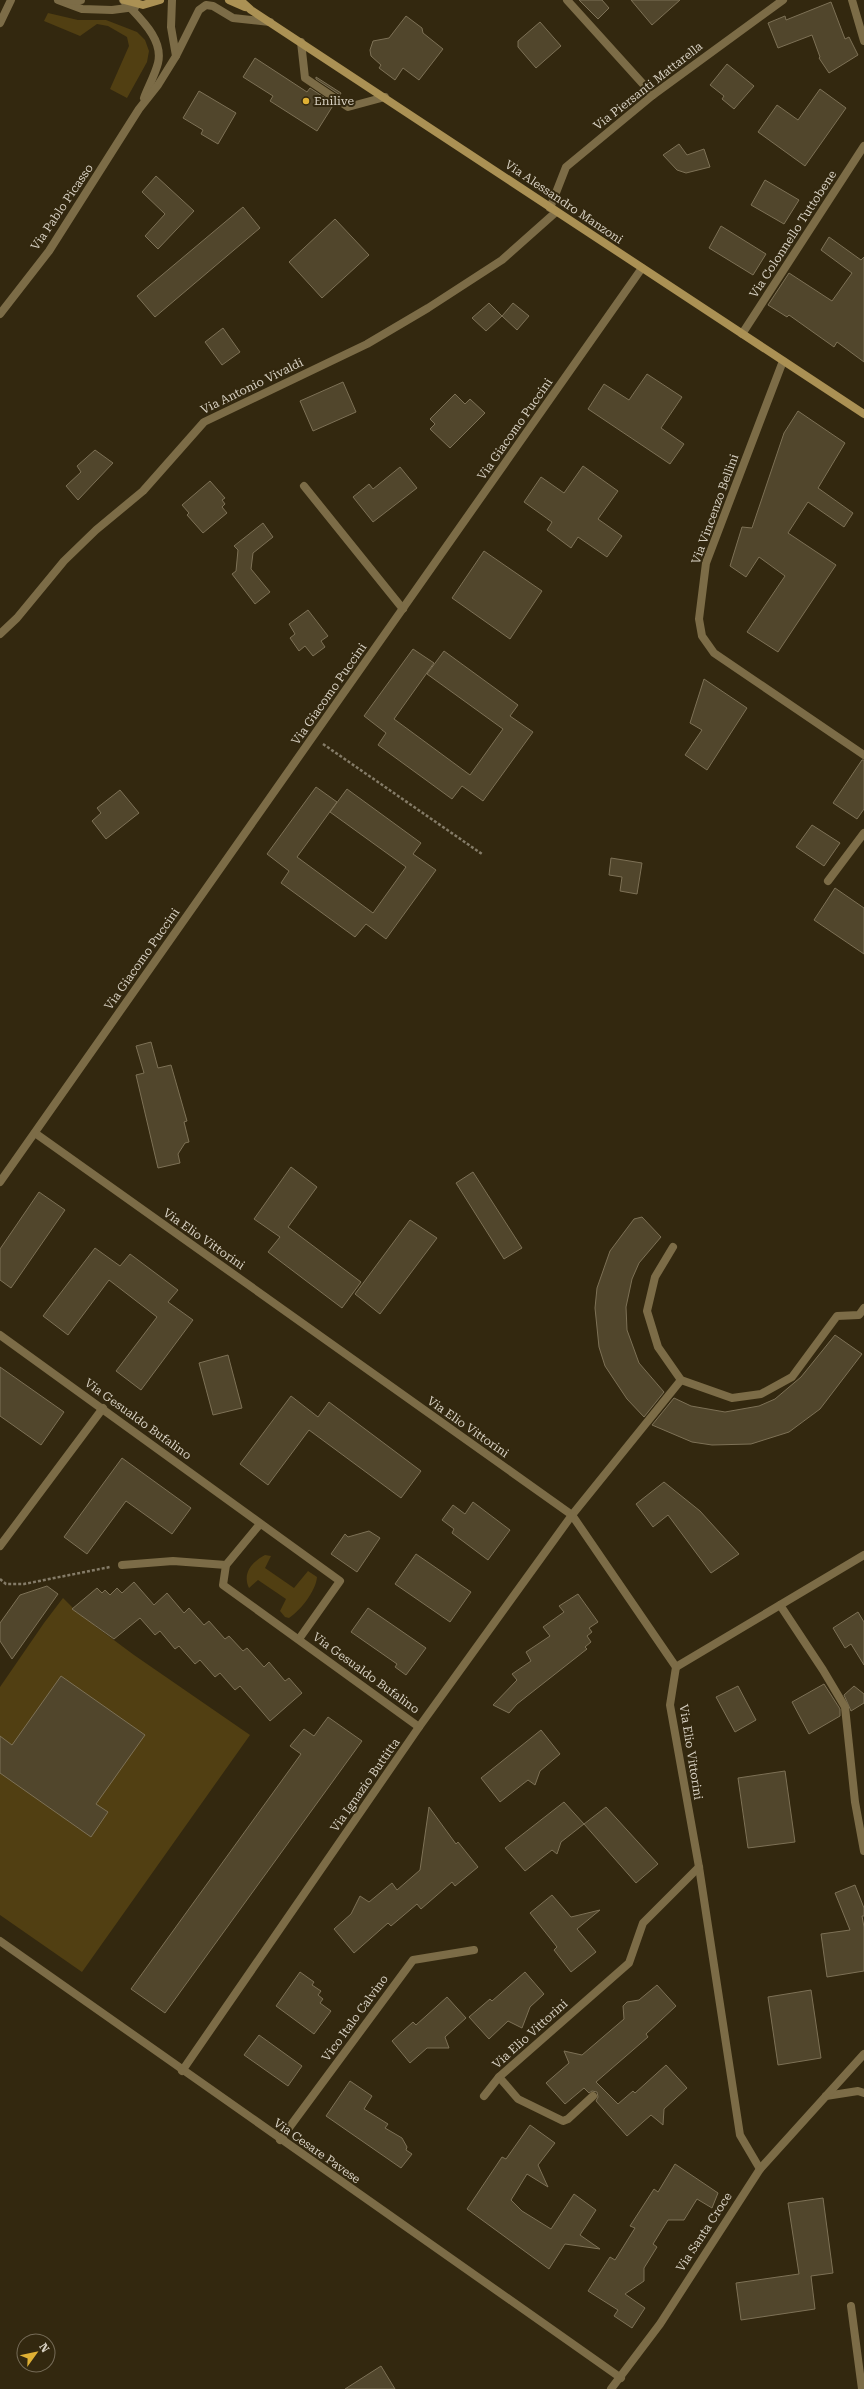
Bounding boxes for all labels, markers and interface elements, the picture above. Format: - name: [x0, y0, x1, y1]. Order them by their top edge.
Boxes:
- street label: Via Piersanti Mattarella: [591, 39, 706, 133]
- place label: Enilive: [314, 94, 355, 108]
- marker: Enilive: [301, 96, 311, 106]
- street label: Via Alessandro Manzoni: [502, 157, 626, 247]
- street label: Via Pablo Picasso: [28, 161, 96, 253]
- street label: Via Colonnello Tuttobene: [747, 167, 840, 300]
- street label: Via Antonio Vivaldi: [198, 355, 306, 417]
- street label: Via Giacomo Puccini: [475, 375, 555, 483]
- street label: Via Vincenzo Bellini: [689, 452, 741, 566]
- street label: Via Giacomo Puccini: [289, 640, 369, 748]
- street label: Via Giacomo Puccini: [102, 905, 182, 1013]
- street label: Via Elio Vittorini: [161, 1206, 248, 1272]
- street label: Via Gesualdo Bufalino: [82, 1376, 194, 1462]
- street label: Via Elio Vittorini: [425, 1394, 512, 1460]
- street label: Via Gesualdo Bufalino: [310, 1630, 422, 1716]
- street label: Via Elio Vittorini: [677, 1703, 705, 1801]
- street label: Via Ignazio Buttitta: [327, 1735, 403, 1834]
- street label: Vico Italo Calvino: [319, 1972, 391, 2064]
- street label: Via Elio Vittorini: [490, 1996, 571, 2071]
- street label: Via Cesare Pavese: [271, 2116, 363, 2186]
- street label: Via Santa Croce: [673, 2189, 735, 2274]
- north arrow: [16, 2333, 56, 2373]
- text: N: [36, 2341, 52, 2355]

